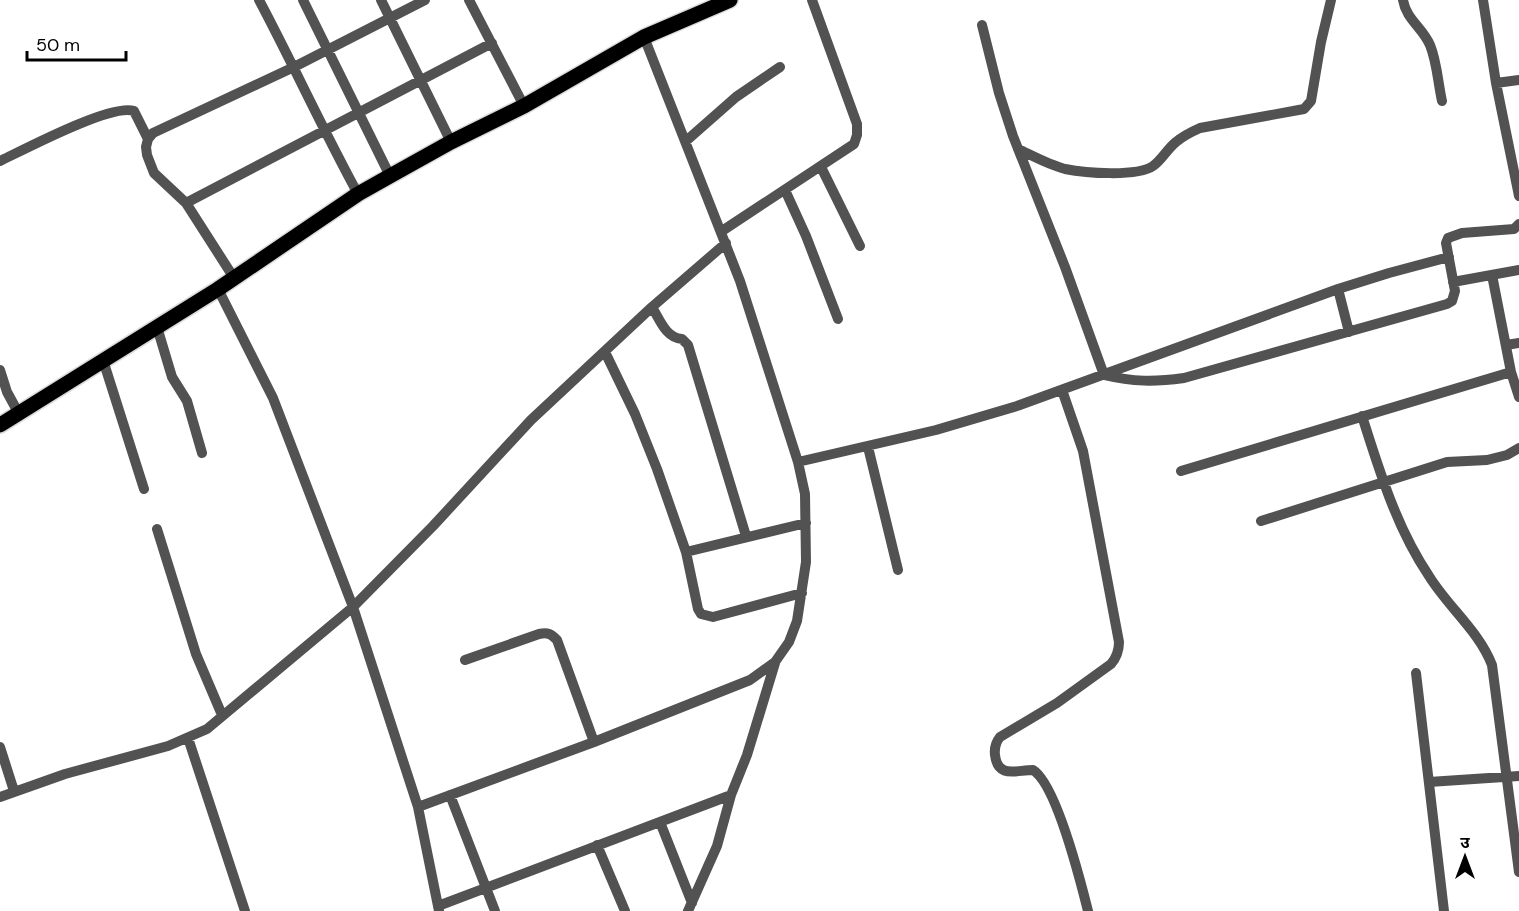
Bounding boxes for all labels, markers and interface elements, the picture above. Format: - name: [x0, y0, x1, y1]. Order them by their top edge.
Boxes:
- scale bar: [27, 24, 126, 62]
- text: 50 m: [36, 33, 80, 57]
- north arrow: [1435, 827, 1495, 887]
- text: उ: [1460, 832, 1470, 853]

